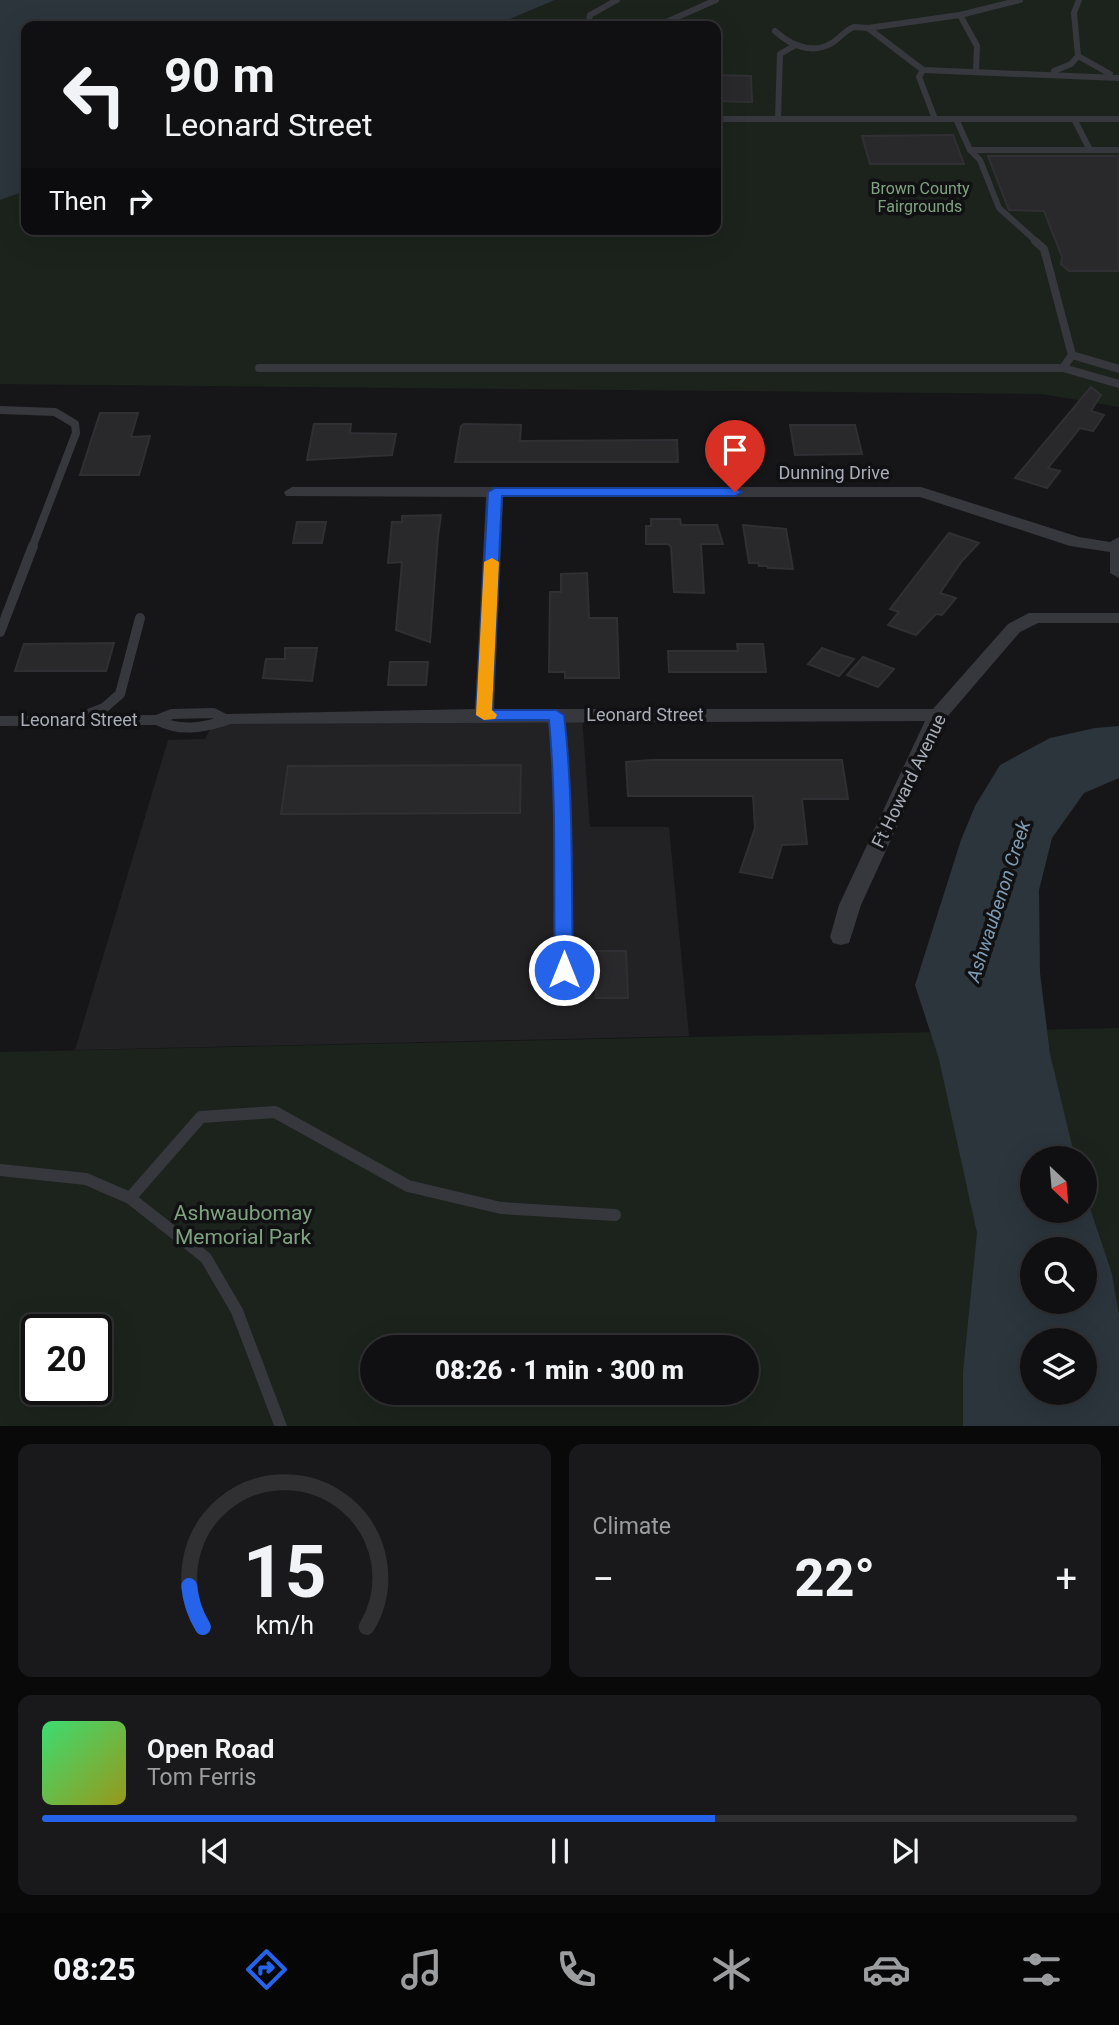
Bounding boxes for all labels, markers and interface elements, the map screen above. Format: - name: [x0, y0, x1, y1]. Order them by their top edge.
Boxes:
- text: 90 m: [164, 47, 275, 104]
- icon: left: [49, 49, 140, 140]
- text: Leonard Street: [164, 106, 372, 144]
- park label: Brown County Fairgrounds: [870, 179, 970, 216]
- icon: right: [121, 182, 159, 220]
- text: Then: [49, 186, 107, 216]
- pin: [705, 420, 765, 492]
- icon: arrive: [716, 431, 754, 469]
- street label: Dunning Drive: [779, 462, 889, 483]
- street label: Leonard Street: [586, 704, 704, 725]
- street label: Leonard Street: [20, 709, 138, 730]
- street label: Ft Howard Avenue: [867, 711, 950, 851]
- water label: Ashwaubenon Creek: [961, 817, 1036, 986]
- position arrow: [527, 933, 601, 1007]
- north arrow: [1020, 1146, 1097, 1223]
- map controls: [1020, 1146, 1097, 1405]
- park label: Ashwaubomay Memorial Park: [174, 1201, 312, 1249]
- button: search: [1020, 1237, 1097, 1314]
- speed limit sign: 20: [21, 1314, 112, 1405]
- button: layers: [1020, 1328, 1097, 1405]
- text: 08:26 · 1 min · 300 m: [435, 1355, 684, 1385]
- text: Climate: [593, 1513, 671, 1540]
- text: 15: [242, 1529, 326, 1615]
- text: 22°: [795, 1548, 875, 1609]
- text: −: [593, 1557, 614, 1601]
- text: +: [1055, 1557, 1077, 1601]
- text: km/h: [255, 1610, 314, 1639]
- text: Open Road: [147, 1734, 275, 1764]
- text: Tom Ferris: [147, 1764, 256, 1791]
- icon: previous: [196, 1832, 234, 1870]
- icon: pause: [541, 1832, 579, 1870]
- icon: next: [886, 1832, 924, 1870]
- icon: directions: [242, 1945, 291, 1994]
- icon: music: [397, 1945, 446, 1994]
- icon: phone: [552, 1945, 601, 1994]
- icon: climate: [707, 1945, 756, 1994]
- icon: car: [862, 1945, 911, 1994]
- icon: filters: [1017, 1945, 1066, 1994]
- text: 08:25: [53, 1950, 135, 1988]

